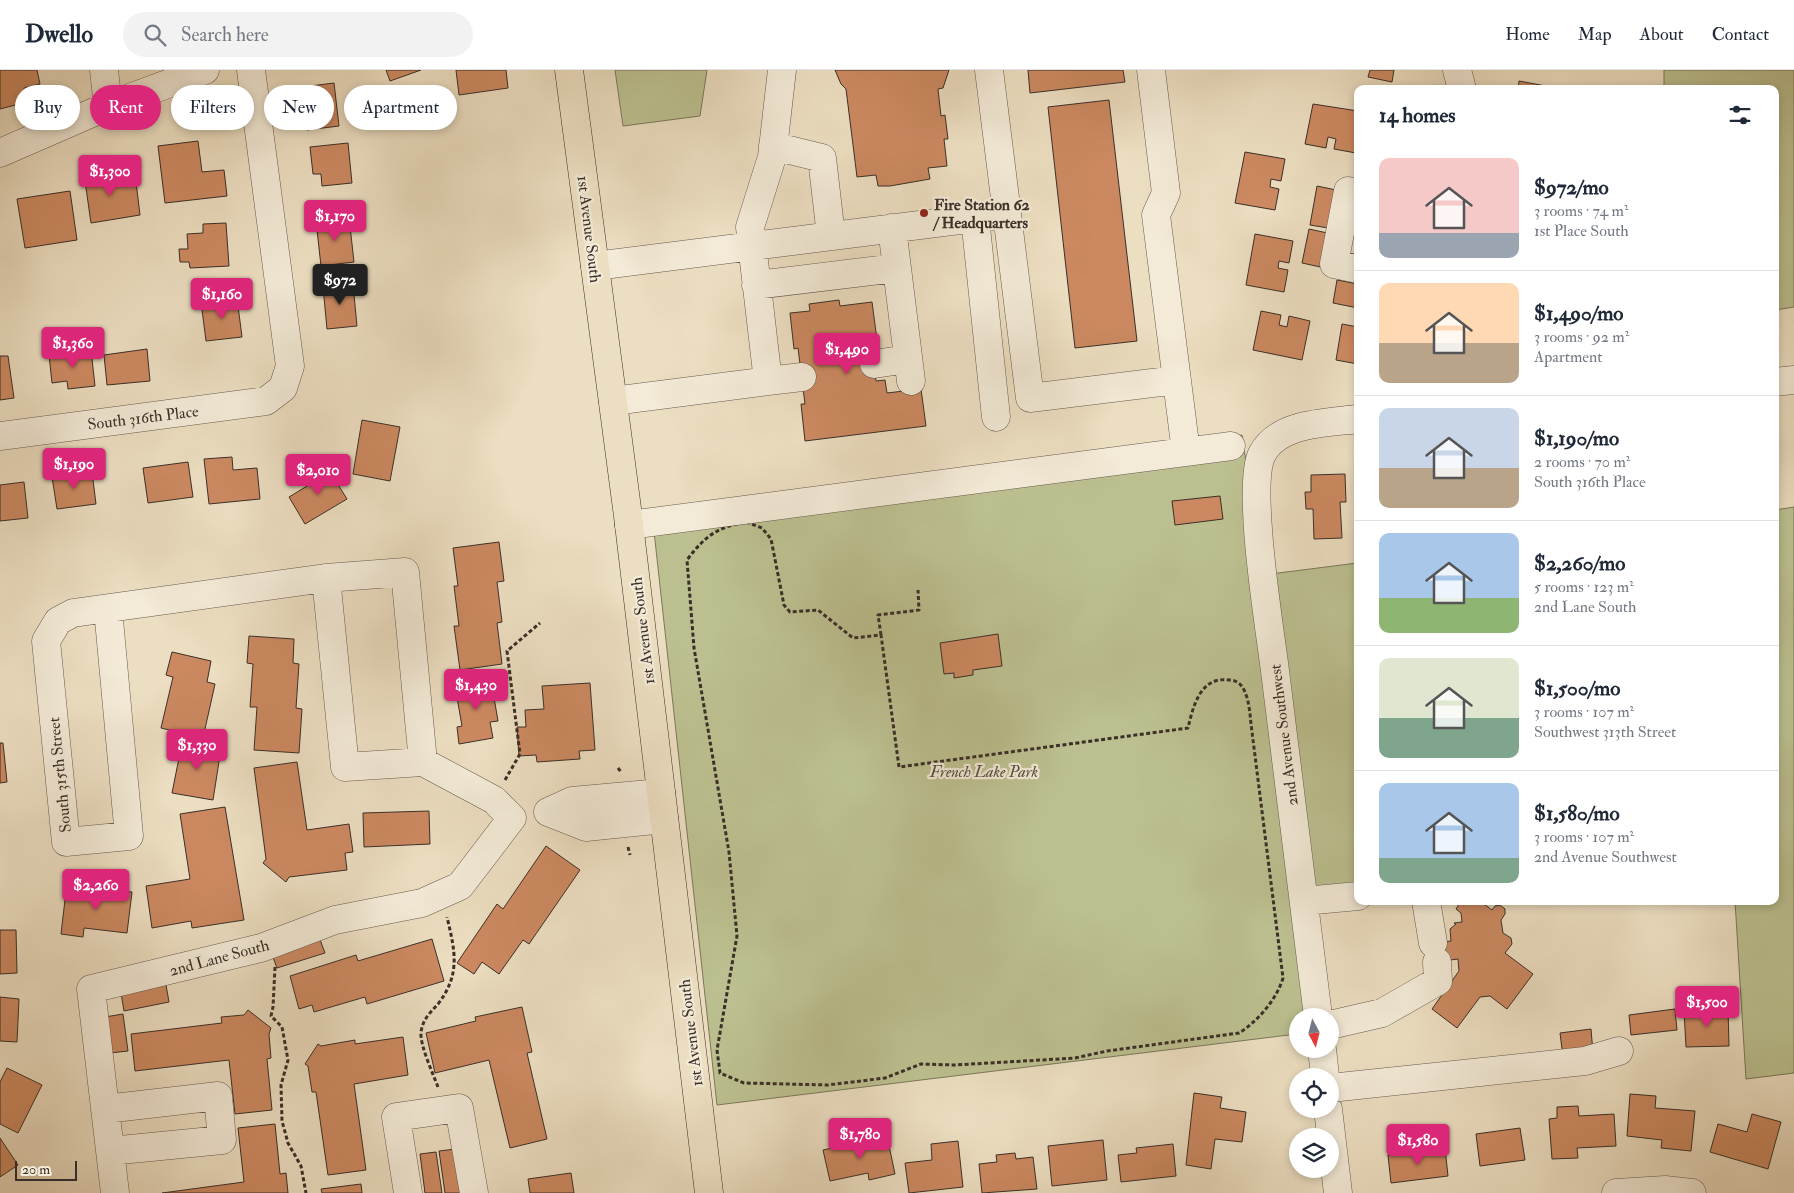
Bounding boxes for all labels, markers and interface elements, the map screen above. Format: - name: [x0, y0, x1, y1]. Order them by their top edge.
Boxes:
- search box: [123, 12, 473, 57]
- text: Dwello: [25, 19, 93, 50]
- icon: search: [141, 21, 169, 49]
- text: Search here: [181, 23, 269, 47]
- text: Home: [1505, 23, 1550, 46]
- text: Map: [1578, 23, 1612, 46]
- text: About: [1640, 23, 1684, 46]
- text: Contact: [1712, 23, 1769, 46]
- chip: Buy: [15, 85, 80, 130]
- chip: Rent: [90, 85, 161, 130]
- chip: Filters: [171, 85, 254, 130]
- chip: New: [264, 85, 334, 130]
- chip: Apartment: [344, 85, 457, 130]
- icon: filters: [1726, 101, 1754, 129]
- text: 14 homes: [1379, 102, 1456, 129]
- pin: $1,300: [69, 154, 151, 197]
- text: $1,300: [89, 161, 131, 181]
- street label: 1st Avenue South: [573, 174, 606, 284]
- text: $972/mo: [1534, 174, 1609, 201]
- icon: home: [1419, 178, 1479, 238]
- place label: Fire Station 62 / Headquarters: [932, 195, 1030, 234]
- pin: $1,170: [294, 200, 376, 242]
- text: 3 rooms · 74 m²: [1534, 201, 1628, 221]
- text: $1,170: [315, 206, 355, 226]
- marker: Fire Station 62 / Headquarters: [918, 207, 930, 219]
- text: 1st Place South: [1534, 221, 1629, 241]
- pin: $972: [310, 264, 370, 306]
- text: $972: [324, 270, 356, 290]
- pin: $1,160: [181, 278, 263, 320]
- text: $1,160: [202, 284, 242, 304]
- text: $1,490/mo: [1534, 300, 1623, 327]
- icon: home: [1419, 303, 1479, 363]
- pin: $1,360: [32, 326, 114, 369]
- text: 3 rooms · 92 m²: [1534, 327, 1629, 347]
- pin: $1,490: [806, 332, 888, 375]
- text: $1,360: [53, 333, 93, 353]
- text: $1,490: [825, 339, 869, 359]
- text: Apartment: [1534, 347, 1602, 367]
- street label: South 316th Place: [86, 401, 200, 435]
- text: $1,190/mo: [1534, 425, 1619, 452]
- icon: home: [1419, 428, 1479, 488]
- pin: $1,190: [33, 448, 115, 490]
- text: 2 rooms · 70 m²: [1534, 452, 1630, 472]
- text: $1,190: [54, 454, 94, 474]
- pin: $2,010: [277, 454, 359, 496]
- text: $2,010: [297, 460, 339, 480]
- text: South 316th Place: [1534, 472, 1646, 492]
- text: $2,260/mo: [1534, 550, 1625, 577]
- icon: home: [1419, 553, 1479, 613]
- street label: 1st Avenue South: [626, 576, 659, 686]
- text: 5 rooms · 123 m²: [1534, 577, 1634, 597]
- text: 2nd Lane South: [1534, 597, 1636, 617]
- street label: 2nd Avenue Southwest: [1265, 663, 1303, 807]
- pin: $1,430: [435, 668, 517, 711]
- text: $1,430: [455, 675, 497, 695]
- text: $1,500/mo: [1534, 675, 1620, 702]
- icon: home: [1419, 678, 1479, 738]
- text: 3 rooms · 107 m²: [1534, 702, 1634, 722]
- street label: South 315th Street: [44, 716, 76, 834]
- text: Southwest 313th Street: [1534, 722, 1676, 742]
- pin: $1,330: [156, 728, 238, 771]
- text: $1,330: [177, 735, 217, 755]
- park label: French Lake Park: [929, 762, 1039, 782]
- text: $1,580/mo: [1534, 800, 1620, 827]
- icon: home: [1419, 803, 1479, 863]
- text: 3 rooms · 107 m²: [1534, 827, 1634, 847]
- text: 2nd Avenue Southwest: [1534, 847, 1677, 867]
- pin: $2,260: [55, 868, 137, 911]
- text: $2,260: [73, 875, 119, 895]
- street label: 2nd Lane South: [167, 935, 272, 981]
- street label: 1st Avenue South: [674, 978, 707, 1088]
- pin: $1,500: [1666, 986, 1748, 1028]
- text: $1,500: [1686, 992, 1728, 1012]
- north arrow: [1289, 1008, 1339, 1058]
- map controls: [1289, 1008, 1339, 1178]
- button: locate: [1289, 1068, 1339, 1118]
- pin: $1,780: [819, 1118, 901, 1160]
- text: $1,780: [839, 1124, 881, 1144]
- pin: $1,580: [1377, 1124, 1459, 1166]
- button: layers: [1289, 1128, 1339, 1178]
- text: $1,580: [1397, 1130, 1439, 1150]
- scale bar: [15, 1158, 78, 1181]
- text: 20 m: [22, 1161, 50, 1178]

